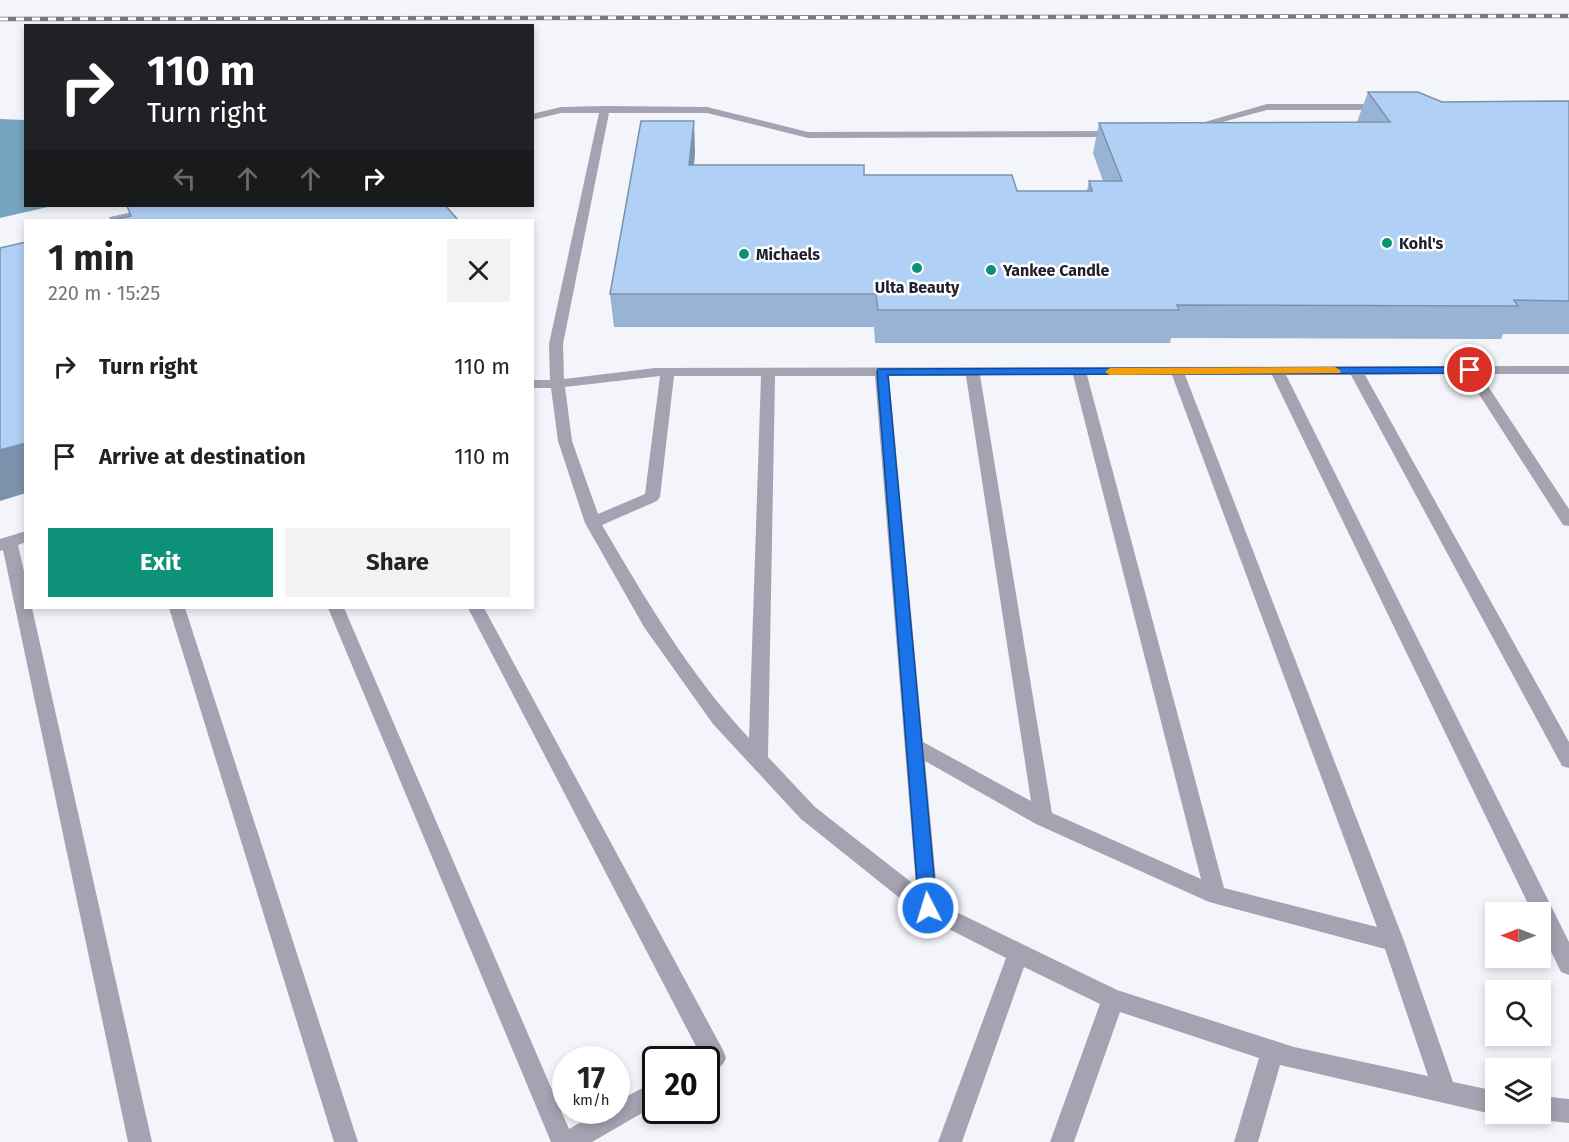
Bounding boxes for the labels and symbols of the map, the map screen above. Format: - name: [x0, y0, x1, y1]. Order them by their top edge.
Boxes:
- place label: Kohl's: [1399, 234, 1444, 253]
- marker: Kohl's: [1380, 236, 1394, 250]
- place label: Michaels: [756, 245, 820, 264]
- marker: Michaels: [737, 247, 751, 261]
- marker: Ulta Beauty: [910, 261, 924, 275]
- place label: Yankee Candle: [1002, 261, 1110, 280]
- marker: Yankee Candle: [984, 263, 998, 277]
- place label: Ulta Beauty: [875, 278, 960, 297]
- pin: [1444, 344, 1495, 395]
- position arrow: [896, 876, 960, 940]
- north arrow: [1485, 902, 1551, 968]
- speed limit sign: 20: [642, 1046, 720, 1124]

